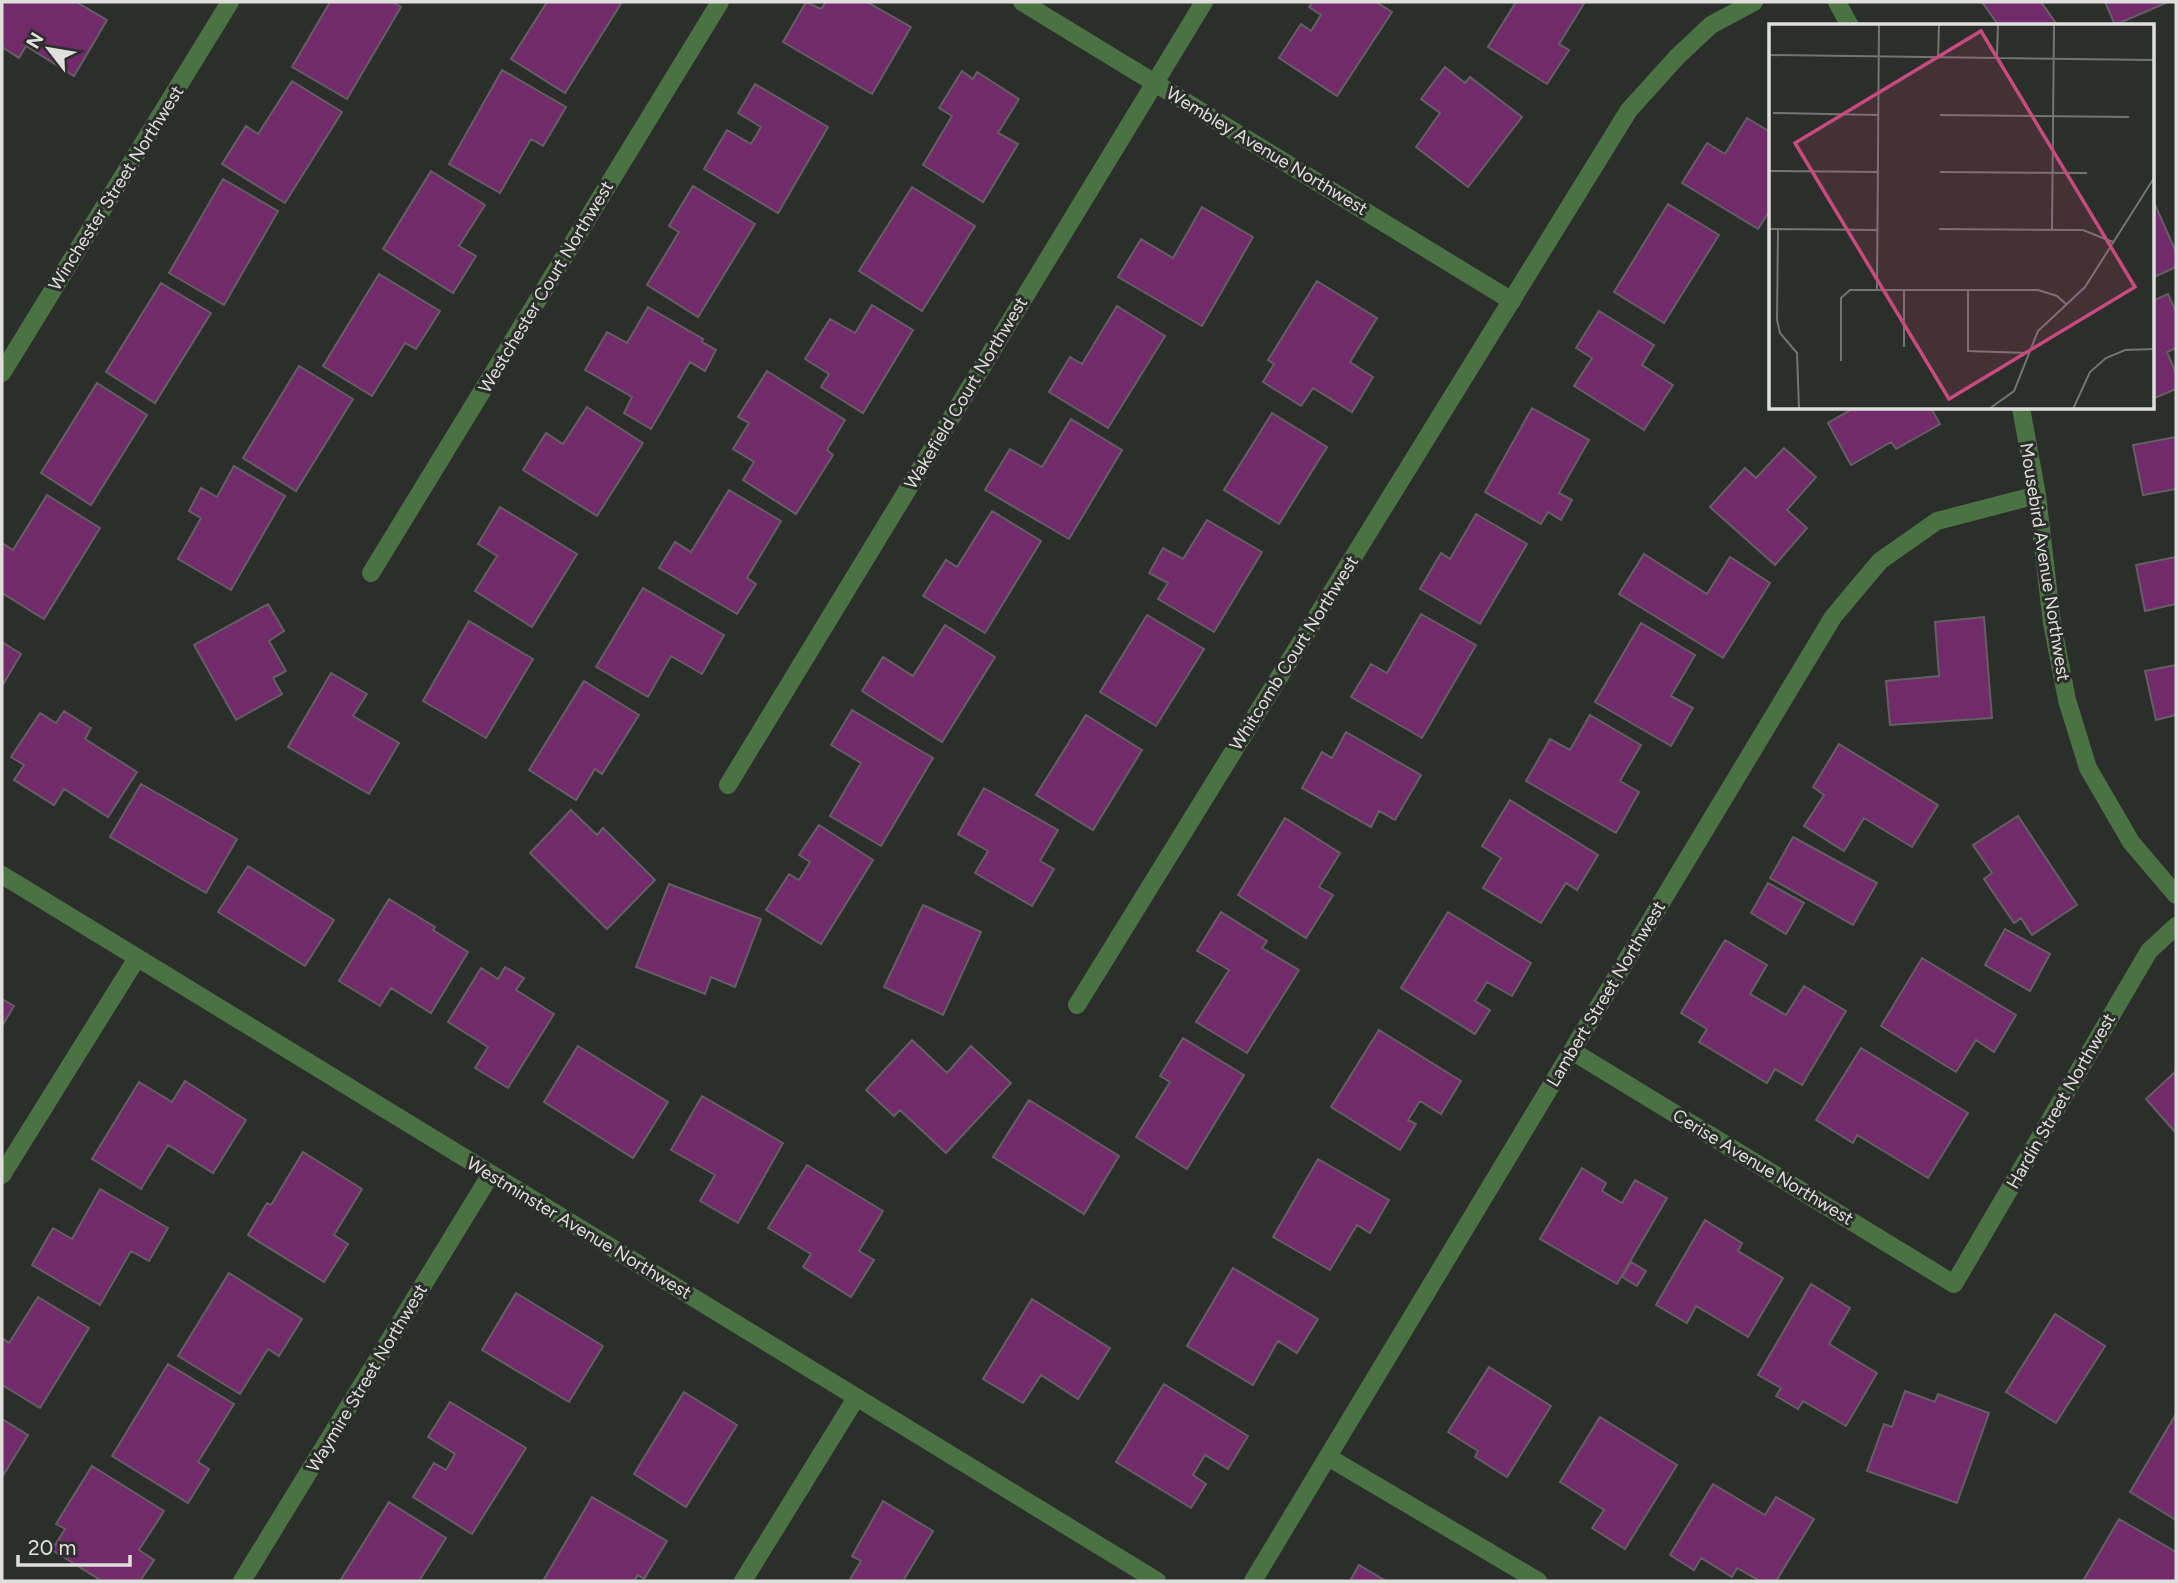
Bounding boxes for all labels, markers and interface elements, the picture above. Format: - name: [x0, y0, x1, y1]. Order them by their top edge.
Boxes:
- north arrow: [14, 14, 84, 84]
- inset map: [1769, 24, 2154, 410]
- text: N: [21, 28, 48, 53]
- street label: Winchester Street Northwest: [44, 81, 188, 295]
- street label: Wembley Avenue Northwest: [1162, 82, 1372, 220]
- street label: Westchester Court Northwest: [474, 177, 618, 397]
- street label: Wakefield Court Northwest: [900, 293, 1032, 493]
- street label: Mousebird Avenue Northwest: [2015, 441, 2075, 683]
- street label: Whitcomb Court Northwest: [1225, 551, 1363, 755]
- street label: Lambert Street Northwest: [1542, 897, 1670, 1091]
- street label: Hardin Street Northwest: [2002, 1009, 2120, 1193]
- street label: Cerise Avenue Northwest: [1669, 1104, 1858, 1230]
- street label: Westminster Avenue Northwest: [463, 1152, 695, 1304]
- street label: Waymire Street Northwest: [302, 1280, 432, 1476]
- scale bar: [18, 1524, 130, 1568]
- text: 20 m: [28, 1535, 76, 1560]

